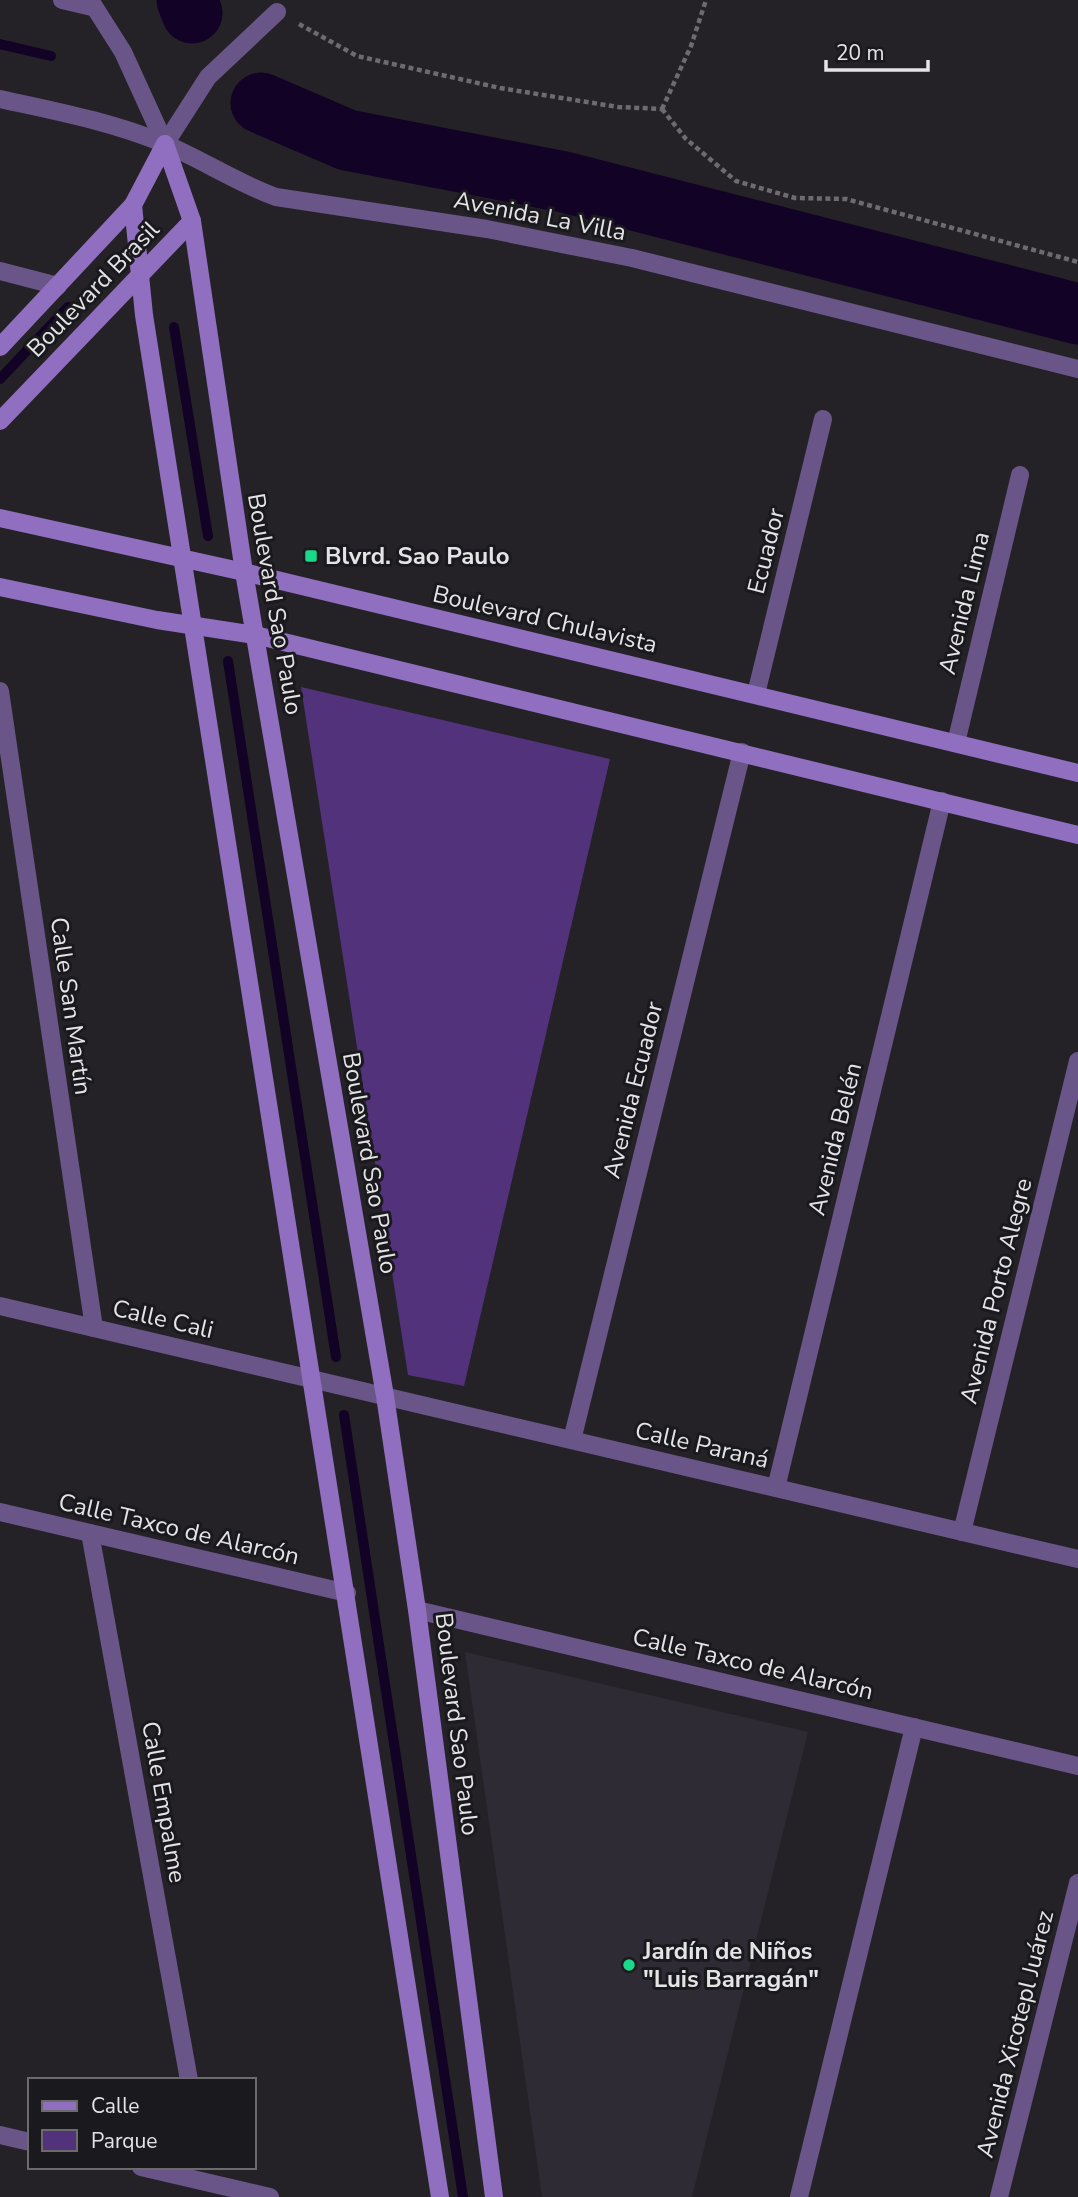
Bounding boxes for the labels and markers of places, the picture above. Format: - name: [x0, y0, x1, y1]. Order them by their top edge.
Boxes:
- place label: Blvrd. Sao Paulo: [325, 540, 510, 572]
- marker: Blvrd. Sao Paulo: [303, 548, 319, 564]
- place label: Jardín de Niños "Luis Barragán": [642, 1935, 819, 1995]
- marker: Jardín de Niños "Luis Barragán": [621, 1957, 637, 1973]

